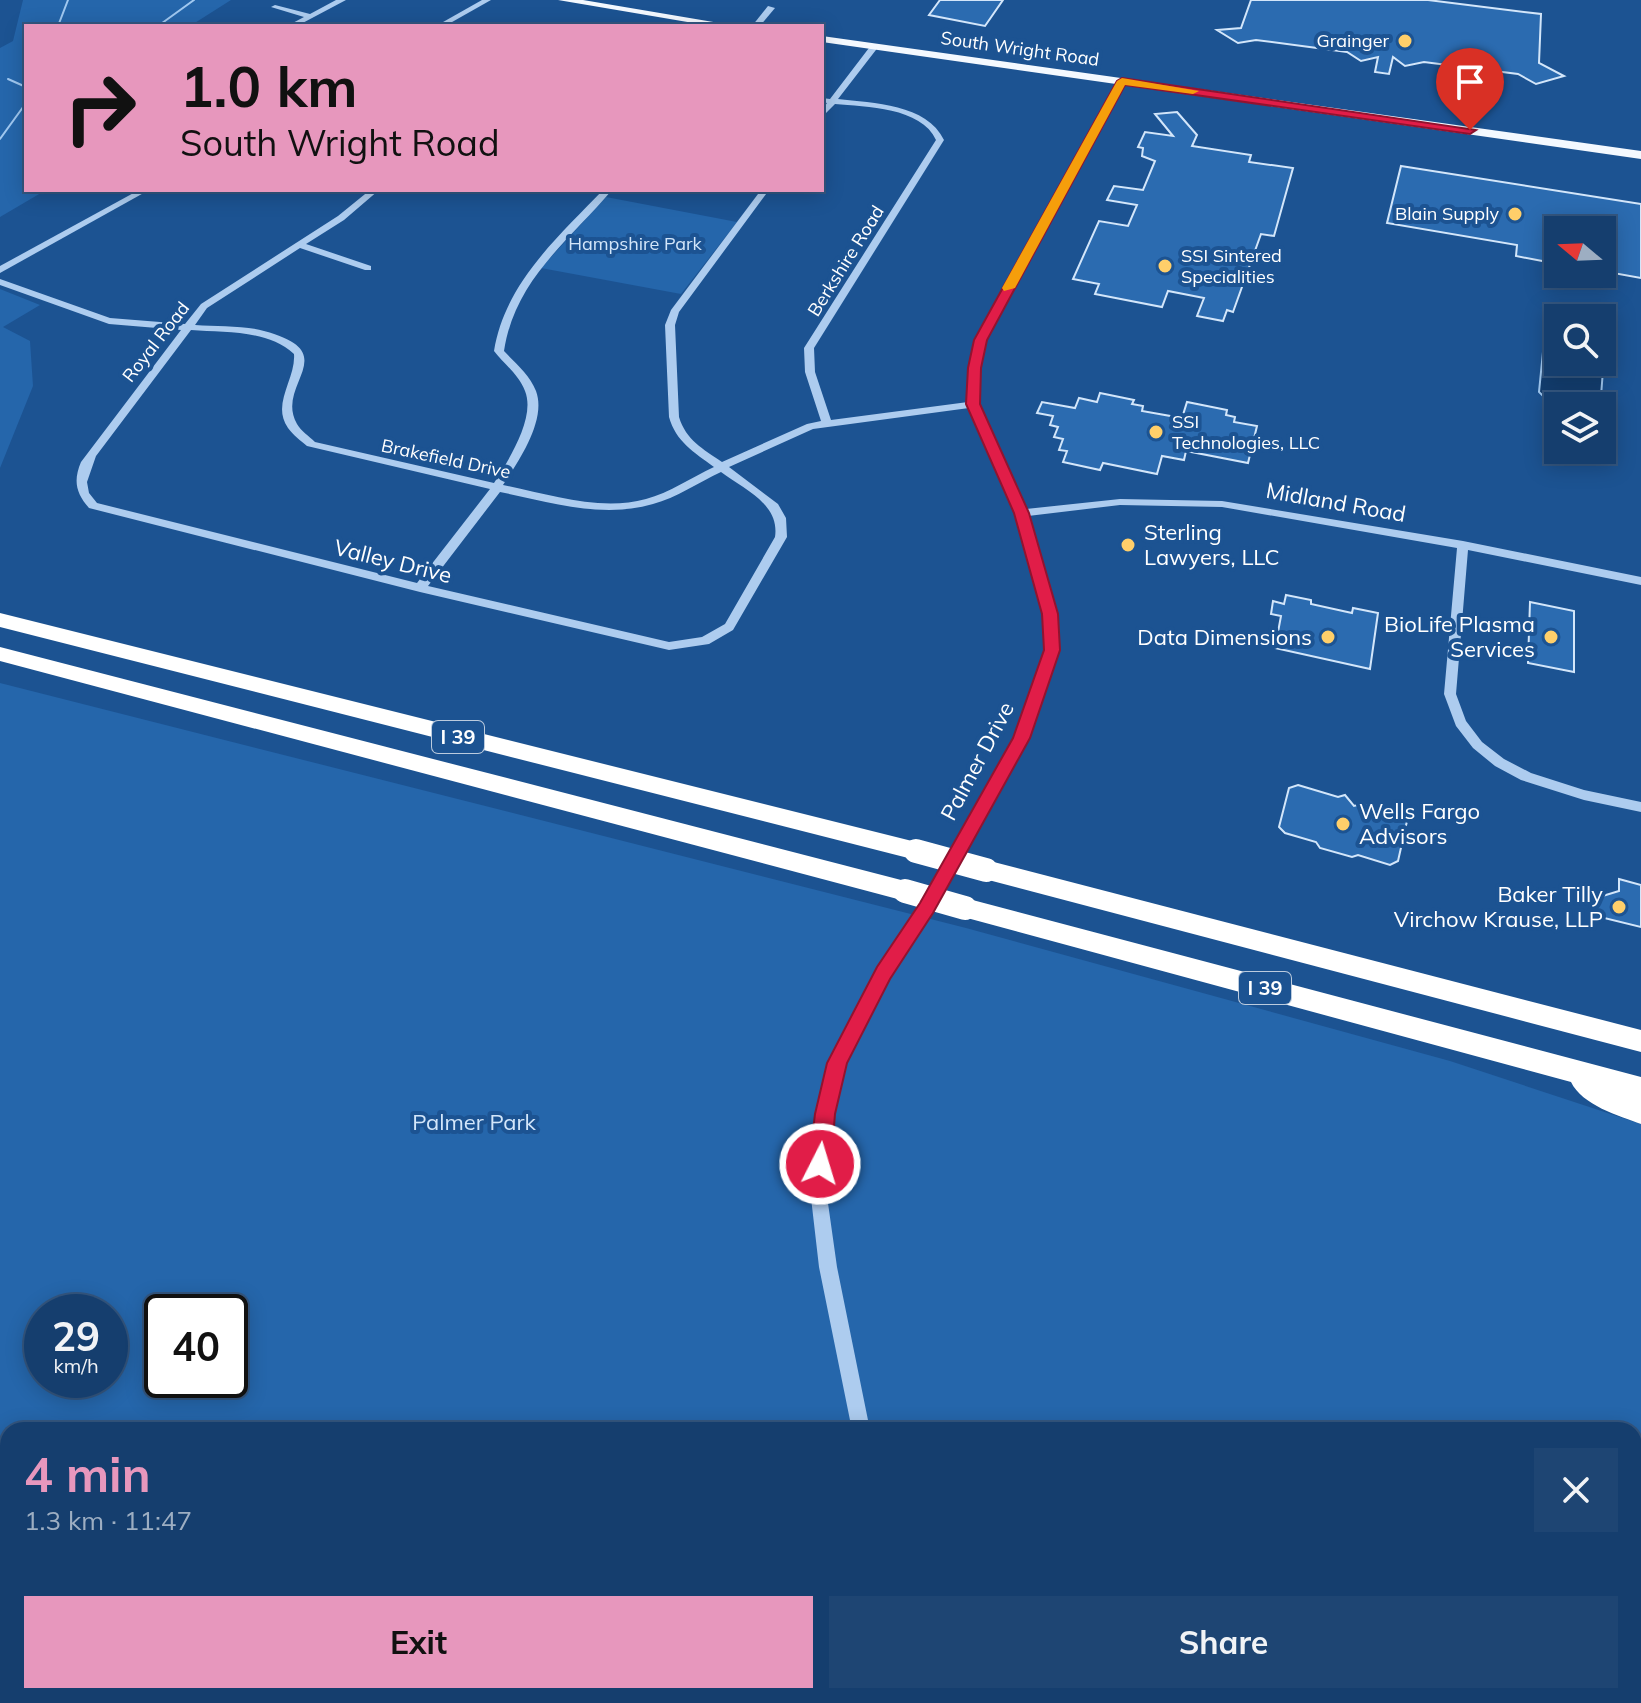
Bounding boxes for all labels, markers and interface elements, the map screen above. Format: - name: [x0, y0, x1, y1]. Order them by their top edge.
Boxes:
- street label: South Wright Road: [939, 26, 1101, 71]
- place label: Grainger: [1317, 29, 1389, 52]
- marker: Grainger: [1396, 32, 1414, 50]
- pin: [1436, 48, 1504, 130]
- text: 1.0 km: [180, 51, 358, 121]
- icon: right: [48, 56, 152, 160]
- icon: arrive: [1448, 60, 1492, 104]
- text: South Wright Road: [180, 120, 500, 165]
- street label: Berkshire Road: [802, 201, 889, 320]
- place label: Blain Supply: [1395, 202, 1499, 225]
- marker: Blain Supply: [1506, 205, 1524, 223]
- north arrow: [1544, 216, 1616, 288]
- map controls: [1544, 216, 1616, 464]
- park label: Hampshire Park: [568, 232, 703, 255]
- place label: SSI Sintered Specialities: [1181, 244, 1282, 288]
- marker: SSI Sintered Specialities: [1156, 257, 1174, 275]
- street label: Royal Road: [117, 297, 194, 386]
- button: search: [1544, 304, 1616, 376]
- button: layers: [1544, 392, 1616, 464]
- place label: SSI Technologies, LLC: [1172, 410, 1320, 454]
- marker: SSI Technologies, LLC: [1147, 423, 1165, 441]
- street label: Brakefield Drive: [379, 434, 513, 483]
- street label: Midland Road: [1264, 476, 1408, 528]
- place label: Sterling Lawyers, LLC: [1144, 518, 1280, 571]
- street label: Valley Drive: [331, 533, 455, 589]
- marker: Sterling Lawyers, LLC: [1119, 536, 1137, 554]
- place label: BioLife Plasma Services: [1384, 610, 1535, 663]
- place label: Data Dimensions: [1137, 623, 1312, 651]
- marker: Data Dimensions: [1319, 628, 1337, 646]
- marker: BioLife Plasma Services: [1542, 628, 1560, 646]
- street label: Palmer Drive: [934, 697, 1020, 825]
- road number: I 39: [432, 721, 484, 753]
- place label: Wells Fargo Advisors: [1359, 797, 1480, 850]
- marker: Wells Fargo Advisors: [1334, 815, 1352, 833]
- place label: Baker Tilly Virchow Krause, LLP: [1394, 880, 1603, 933]
- marker: Baker Tilly Virchow Krause, LLP: [1610, 898, 1628, 916]
- road number: I 39: [1239, 972, 1291, 1004]
- park label: Palmer Park: [412, 1108, 536, 1136]
- position arrow: [778, 1122, 862, 1206]
- speed limit sign: 40: [144, 1294, 248, 1398]
- text: 29: [52, 1311, 100, 1361]
- text: km/h: [53, 1353, 99, 1378]
- text: 4 min: [24, 1444, 151, 1504]
- button: close: [1534, 1448, 1618, 1532]
- text: 1.3 km · 11:47: [24, 1504, 192, 1537]
- button: Exit: [24, 1596, 813, 1688]
- button: Share: [829, 1596, 1618, 1688]

